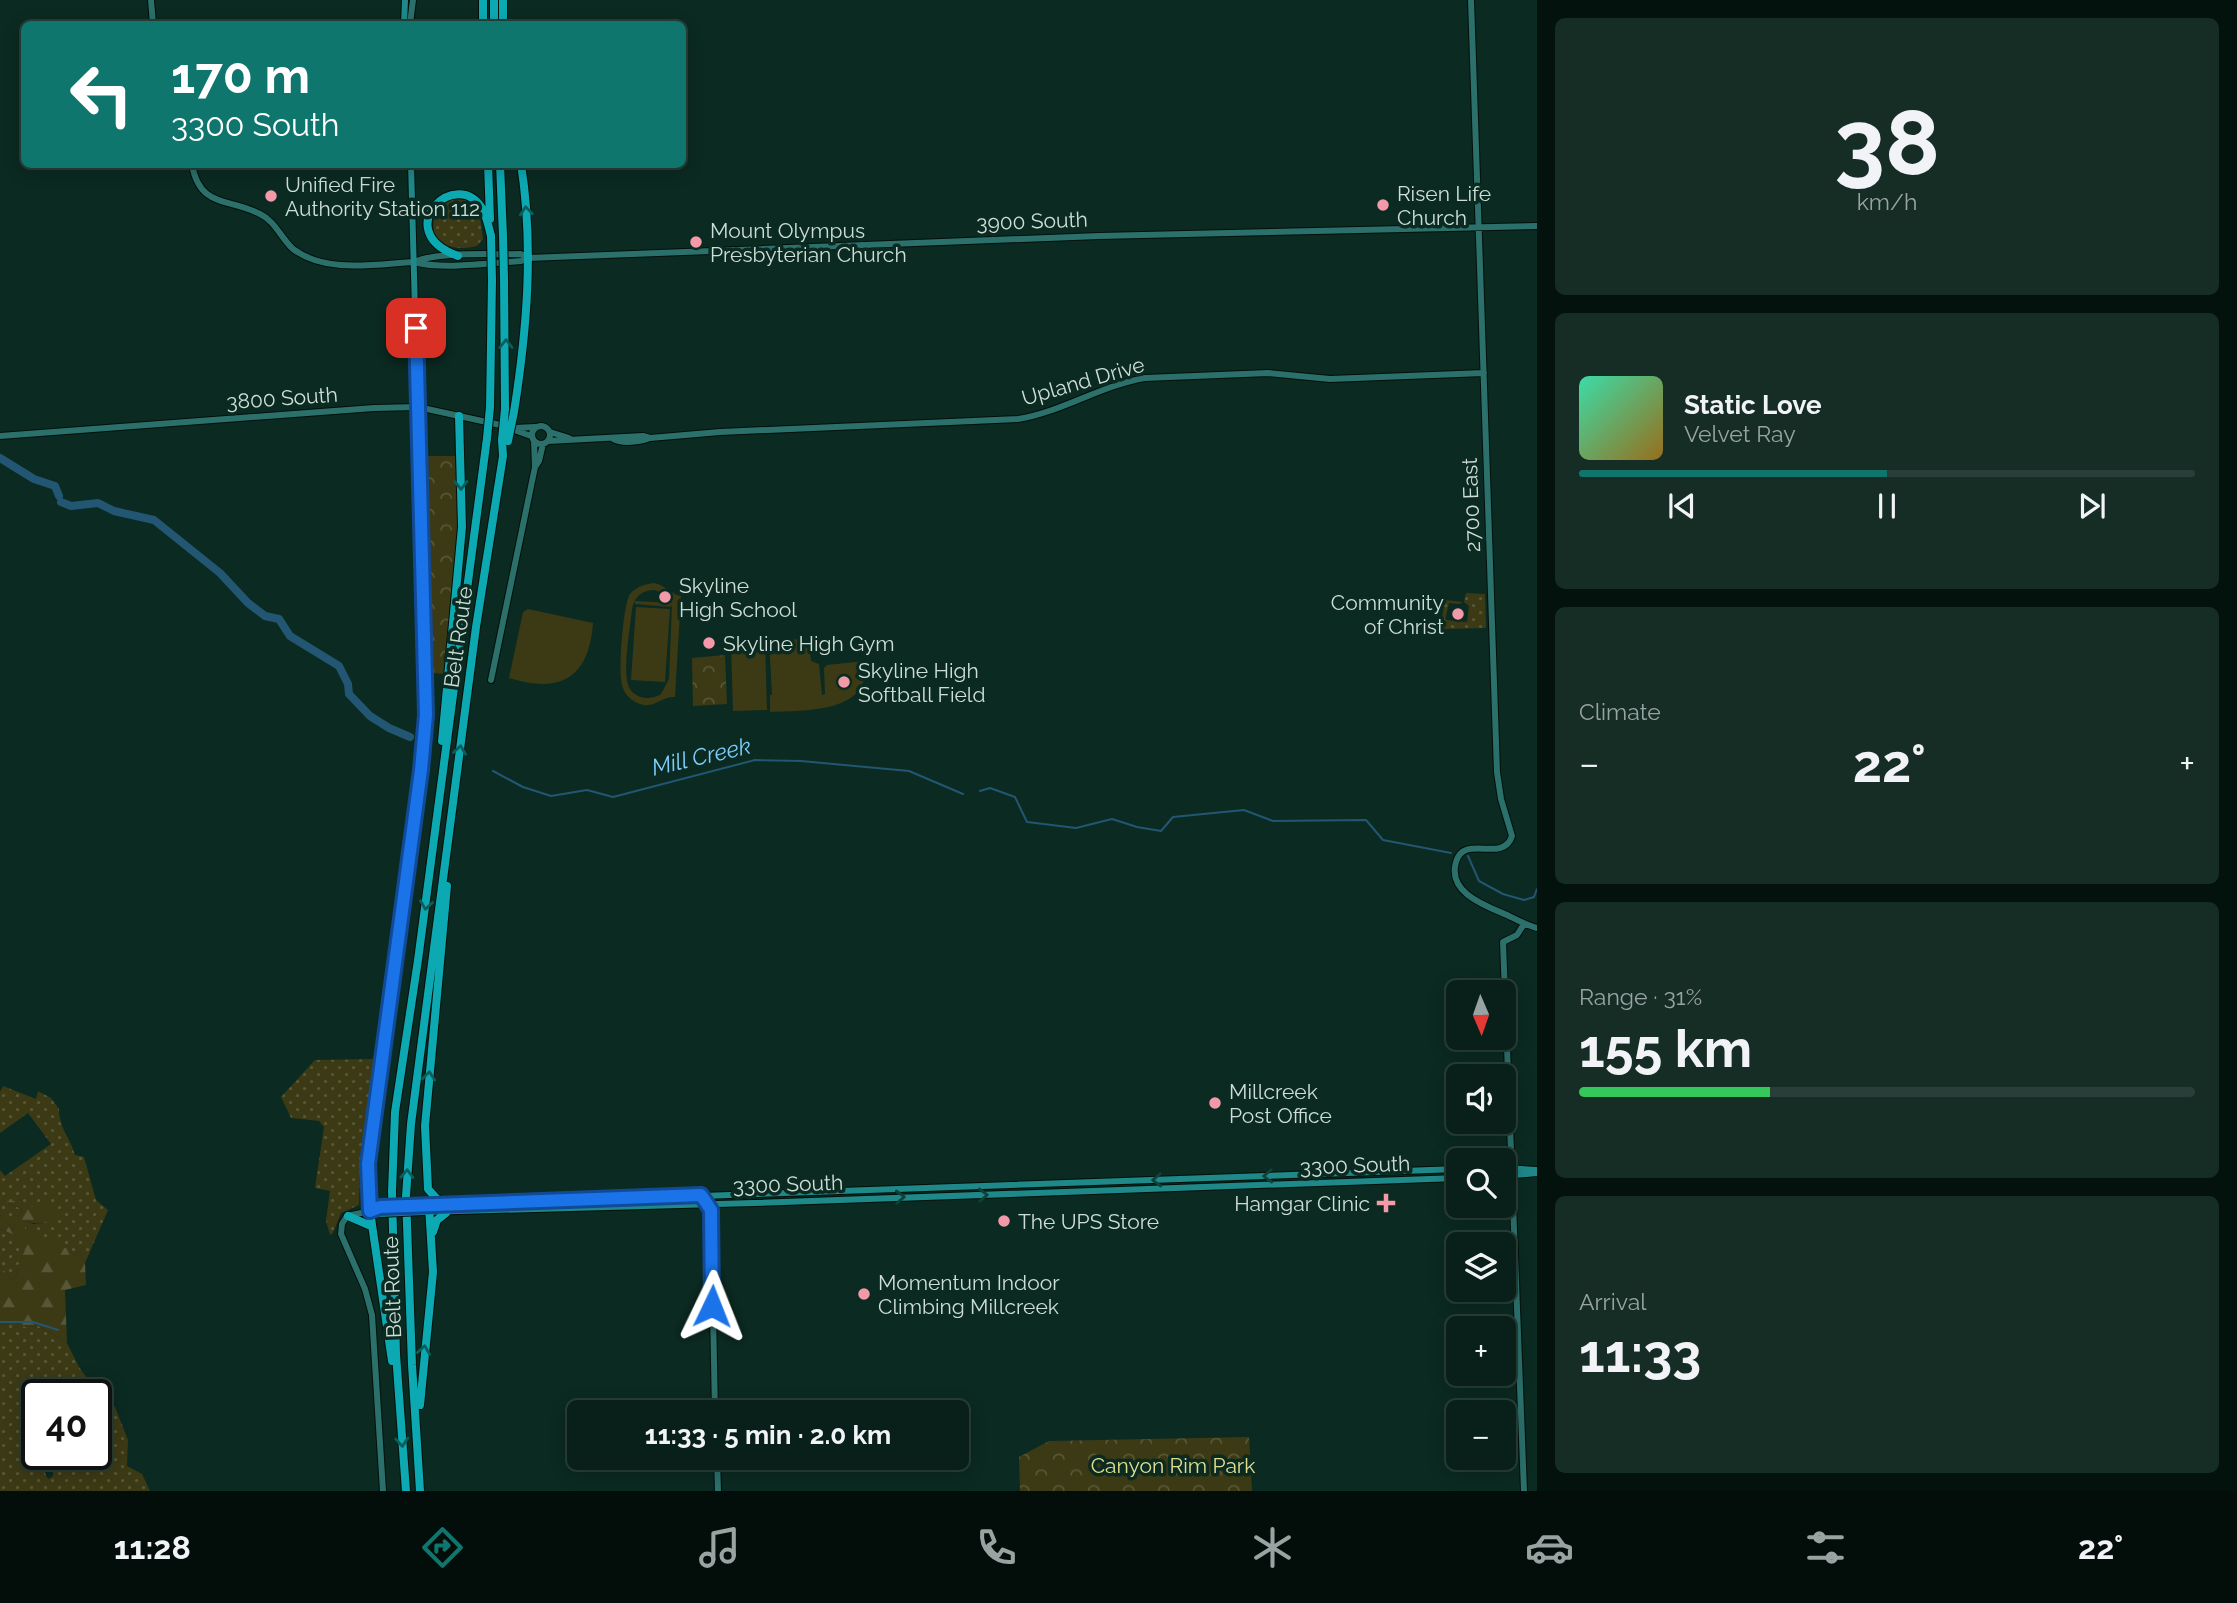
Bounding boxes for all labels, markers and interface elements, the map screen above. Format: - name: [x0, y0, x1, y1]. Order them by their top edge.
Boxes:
- text: 170 m: [171, 47, 310, 104]
- icon: left: [56, 49, 147, 140]
- text: 38: [1834, 89, 1940, 196]
- text: 3300 South: [171, 106, 339, 143]
- place label: Unified Fire Authority Station 112: [285, 172, 480, 221]
- place label: Risen Life Church: [1397, 181, 1491, 230]
- marker: Unified Fire Authority Station 112: [263, 188, 279, 204]
- text: km/h: [1857, 188, 1917, 215]
- marker: Risen Life Church: [1375, 197, 1391, 213]
- one-way arrow: [519, 205, 534, 217]
- street label: 3900 South: [976, 207, 1088, 235]
- place label: Mount Olympus Presbyterian Church: [710, 218, 907, 267]
- marker: Mount Olympus Presbyterian Church: [688, 234, 704, 250]
- pin: [386, 298, 446, 358]
- icon: arrive: [397, 309, 435, 347]
- one-way arrow: [498, 338, 514, 348]
- street label: Upland Drive: [1019, 352, 1147, 410]
- street label: 3800 South: [225, 382, 339, 414]
- text: Static Love: [1684, 390, 1822, 420]
- text: Velvet Ray: [1684, 420, 1796, 447]
- street label: 2700 East: [1457, 457, 1485, 553]
- one-way arrow: [453, 479, 468, 490]
- icon: previous: [1663, 487, 1701, 525]
- icon: pause: [1868, 487, 1906, 525]
- icon: next: [2073, 487, 2111, 525]
- place label: Skyline High School: [679, 573, 797, 622]
- street label: Belt Route: [439, 585, 477, 689]
- marker: Skyline High School: [657, 589, 673, 605]
- place label: Community of Christ: [1331, 590, 1444, 639]
- marker: Community of Christ: [1450, 606, 1466, 622]
- place label: Skyline High Gym: [723, 631, 895, 656]
- marker: Skyline High Gym: [701, 635, 717, 651]
- place label: Skyline High Softball Field: [858, 658, 986, 707]
- marker: Skyline High Softball Field: [836, 674, 852, 690]
- text: Climate: [1579, 698, 1661, 725]
- water label: Mill Creek: [649, 731, 753, 781]
- text: 22°: [1853, 733, 1926, 794]
- text: −: [1579, 741, 1599, 786]
- text: +: [2179, 741, 2195, 786]
- one-way arrow: [453, 744, 468, 756]
- one-way arrow: [419, 899, 434, 911]
- north arrow: [1446, 980, 1516, 1050]
- map controls: [1446, 980, 1516, 1470]
- text: Range · 31%: [1579, 983, 1702, 1010]
- text: 155 km: [1579, 1018, 1752, 1079]
- button: sound: [1446, 1064, 1516, 1134]
- one-way arrow: [421, 1070, 436, 1081]
- place label: Millcreek Post Office: [1229, 1079, 1332, 1128]
- marker: Millcreek Post Office: [1207, 1095, 1223, 1111]
- button: search: [1446, 1148, 1516, 1218]
- street label: 3300 South: [1299, 1151, 1411, 1179]
- one-way arrow: [1262, 1168, 1273, 1184]
- one-way arrow: [399, 1169, 414, 1180]
- street label: 3300 South: [732, 1170, 844, 1198]
- one-way arrow: [1152, 1172, 1162, 1188]
- one-way arrow: [978, 1187, 989, 1202]
- one-way arrow: [894, 1190, 905, 1205]
- place label: Hamgar Clinic: [1234, 1191, 1370, 1216]
- marker: Hamgar Clinic: [1376, 1193, 1396, 1213]
- place label: The UPS Store: [1018, 1209, 1159, 1234]
- marker: The UPS Store: [996, 1213, 1012, 1229]
- button: layers: [1446, 1232, 1516, 1302]
- street label: Belt Route: [378, 1236, 406, 1338]
- position arrow: [675, 1269, 749, 1343]
- place label: Momentum Indoor Climbing Millcreek: [878, 1270, 1060, 1319]
- marker: Momentum Indoor Climbing Millcreek: [856, 1286, 872, 1302]
- text: Arrival: [1579, 1288, 1646, 1315]
- button: +: [1446, 1316, 1516, 1386]
- text: 11:33: [1579, 1323, 1701, 1384]
- one-way arrow: [417, 1345, 432, 1356]
- speed limit sign: 40: [21, 1379, 112, 1470]
- button: −: [1446, 1400, 1516, 1470]
- text: 11:33 · 5 min · 2.0 km: [645, 1420, 891, 1450]
- one-way arrow: [394, 1437, 409, 1448]
- park label: Canyon Rim Park: [1091, 1453, 1255, 1478]
- icon: directions: [418, 1523, 467, 1572]
- icon: music: [695, 1523, 744, 1572]
- icon: phone: [972, 1523, 1021, 1572]
- icon: climate: [1248, 1523, 1297, 1572]
- icon: car: [1525, 1523, 1574, 1572]
- icon: filters: [1801, 1523, 1850, 1572]
- text: 11:28: [114, 1529, 191, 1566]
- text: 22°: [2078, 1529, 2123, 1566]

